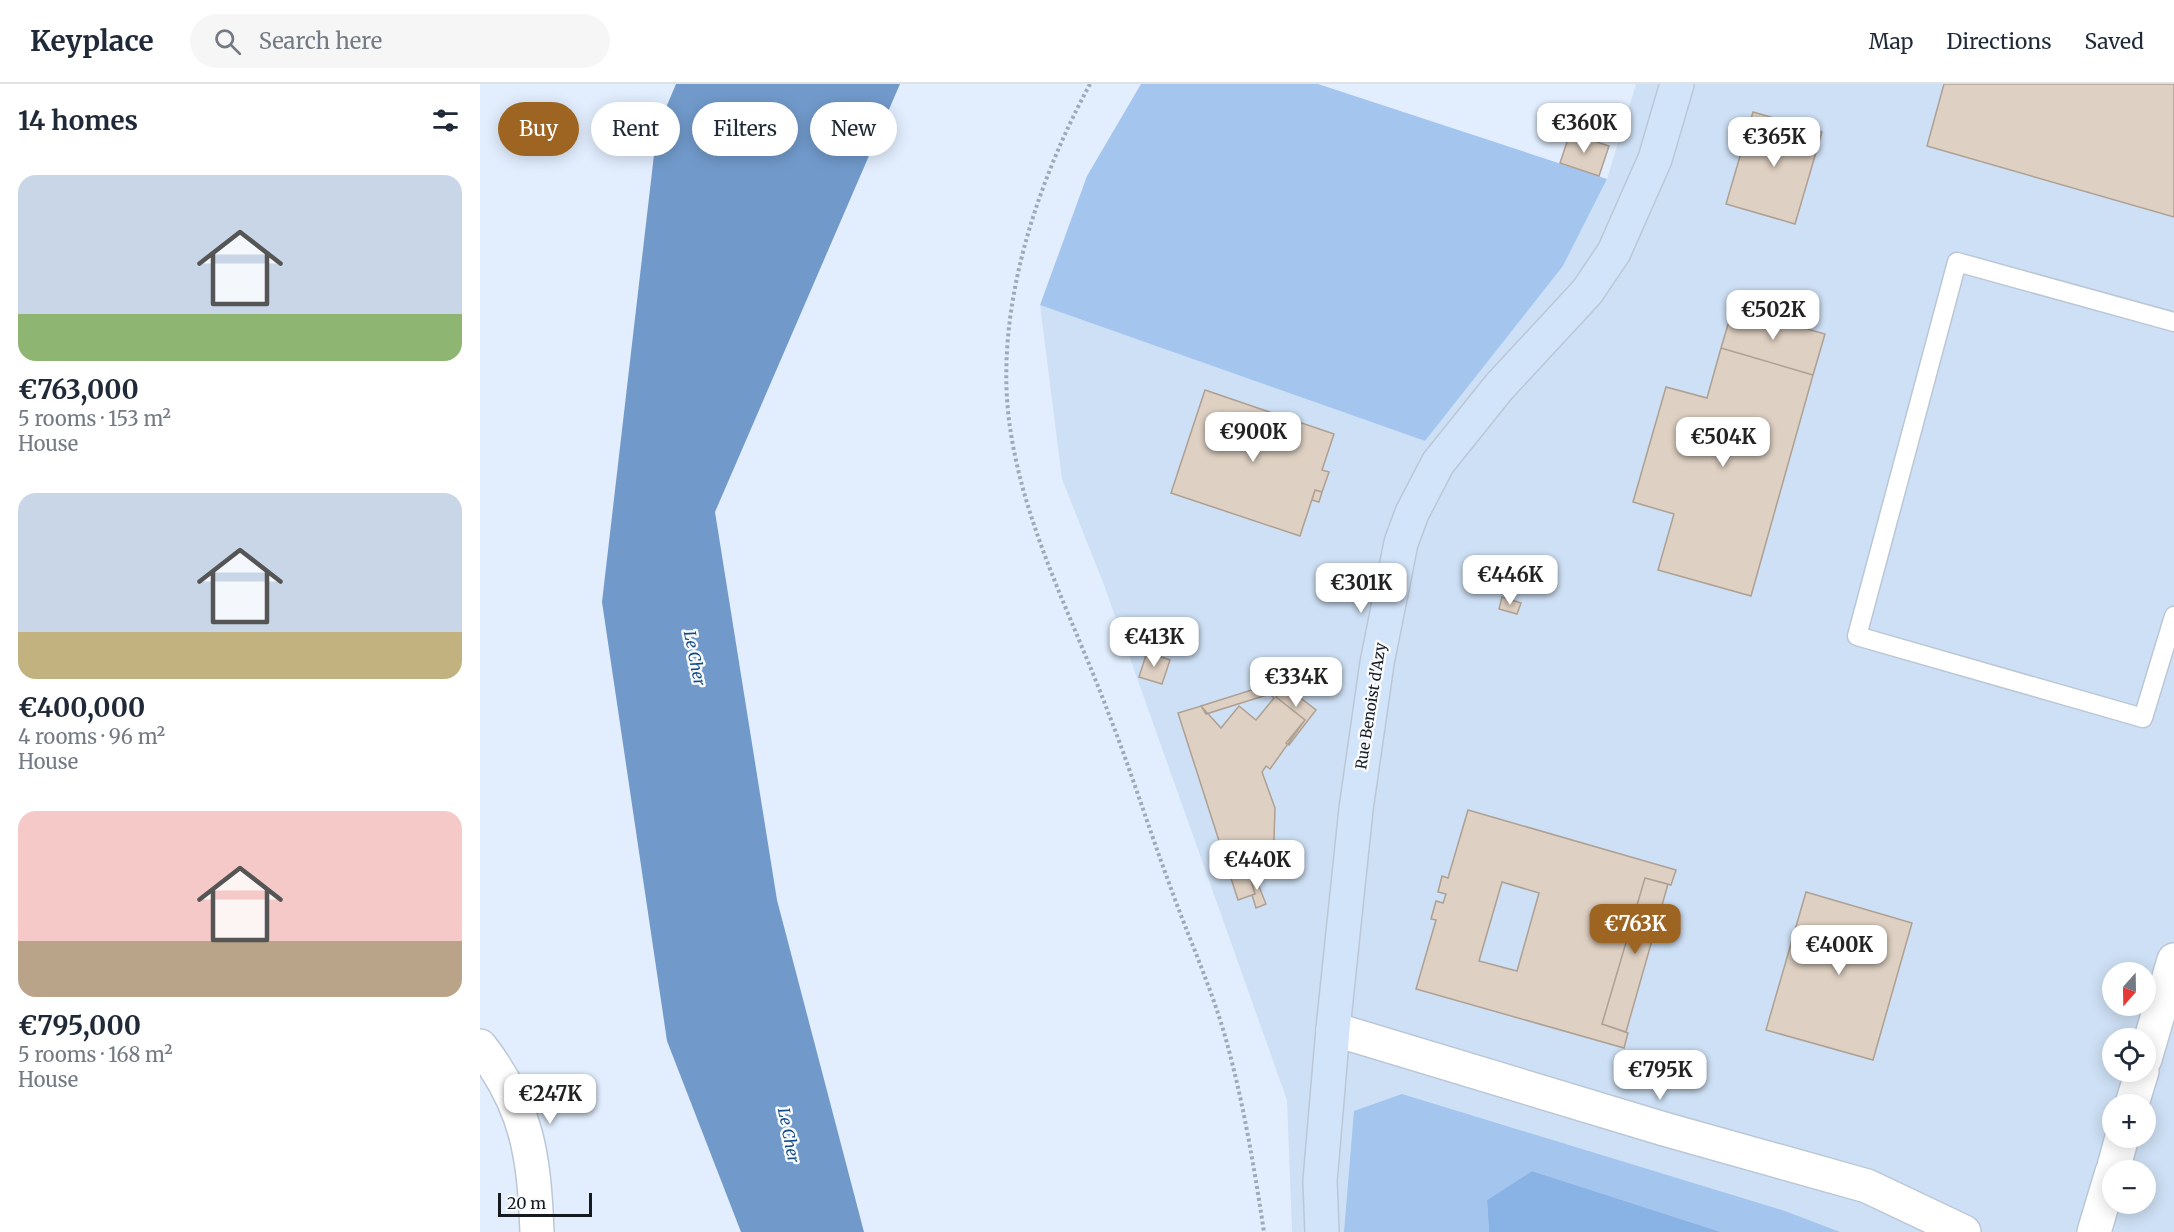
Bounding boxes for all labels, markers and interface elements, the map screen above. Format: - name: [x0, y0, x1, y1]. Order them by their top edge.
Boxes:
- search box: [190, 14, 610, 68]
- text: Keyplace: [30, 23, 154, 59]
- icon: search: [211, 25, 244, 58]
- text: Search here: [259, 27, 382, 55]
- text: Map: [1869, 28, 1913, 55]
- text: Directions: [1946, 28, 2051, 55]
- text: Saved: [2084, 28, 2144, 55]
- chip: Buy: [498, 102, 579, 156]
- chip: Rent: [591, 102, 680, 156]
- chip: Filters: [692, 102, 798, 156]
- chip: New: [810, 102, 897, 156]
- pin: €360K: [1542, 103, 1626, 154]
- text: 14 homes: [18, 104, 138, 137]
- icon: filters: [429, 104, 462, 137]
- text: €360K: [1551, 110, 1617, 135]
- pin: €365K: [1732, 117, 1816, 168]
- text: €365K: [1742, 124, 1806, 149]
- icon: home: [186, 214, 294, 322]
- pin: €502K: [1731, 290, 1815, 341]
- text: €502K: [1740, 297, 1806, 322]
- text: €763,000: [18, 373, 139, 406]
- text: 5 rooms · 153 m²: [18, 406, 171, 431]
- pin: €900K: [1211, 412, 1295, 463]
- pin: €504K: [1681, 417, 1765, 468]
- text: €900K: [1219, 419, 1287, 444]
- text: €504K: [1690, 424, 1756, 449]
- text: House: [18, 431, 78, 456]
- icon: home: [186, 532, 294, 640]
- pin: €446K: [1468, 555, 1552, 606]
- text: €446K: [1477, 562, 1543, 587]
- pin: €301K: [1319, 563, 1403, 614]
- text: €301K: [1330, 570, 1392, 595]
- pin: €413K: [1112, 617, 1196, 668]
- text: €413K: [1124, 624, 1184, 649]
- water label: Le Cher: [680, 629, 710, 688]
- street label: Rue Benoist d'Azy: [1351, 641, 1390, 771]
- pin: €334K: [1254, 657, 1338, 708]
- text: €334K: [1264, 664, 1328, 689]
- text: €400,000: [18, 691, 145, 724]
- text: 4 rooms · 96 m²: [18, 724, 165, 749]
- text: House: [18, 749, 78, 774]
- pin: €440K: [1215, 840, 1299, 891]
- text: €440K: [1223, 847, 1291, 872]
- icon: home: [186, 850, 294, 958]
- pin: €763K: [1593, 904, 1677, 955]
- text: €763K: [1604, 911, 1666, 936]
- pin: €400K: [1797, 925, 1881, 976]
- text: €400K: [1805, 932, 1873, 957]
- north arrow: [2102, 962, 2156, 1016]
- map controls: [2102, 962, 2156, 1214]
- text: €795,000: [18, 1009, 141, 1042]
- button: locate: [2102, 1028, 2156, 1082]
- text: 5 rooms · 168 m²: [18, 1042, 173, 1067]
- pin: €795K: [1618, 1050, 1702, 1101]
- text: €795K: [1628, 1057, 1692, 1082]
- text: House: [18, 1067, 78, 1092]
- pin: €247K: [508, 1074, 592, 1125]
- text: €247K: [518, 1081, 582, 1106]
- button: +: [2102, 1094, 2156, 1148]
- water label: Le Cher: [774, 1106, 804, 1165]
- button: −: [2102, 1160, 2156, 1214]
- scale bar: [498, 1190, 592, 1218]
- text: 20 m: [507, 1193, 546, 1213]

